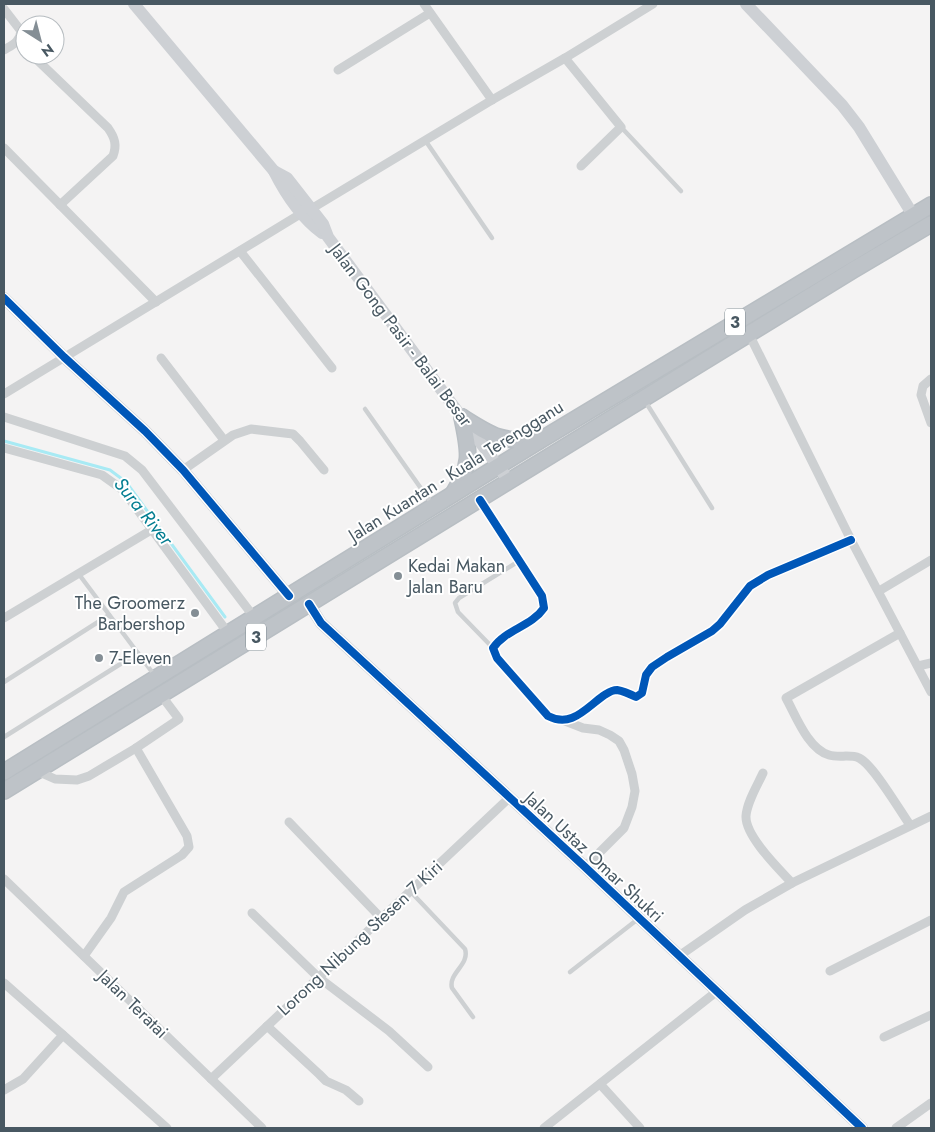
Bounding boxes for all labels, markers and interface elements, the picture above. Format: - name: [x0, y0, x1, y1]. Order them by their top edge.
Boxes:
- north arrow: [15, 15, 65, 65]
- text: N: [37, 39, 58, 62]
- street label: Jalan Gong Pasir - Balai Besar: [322, 236, 479, 433]
- road number: 3: [725, 308, 745, 336]
- street label: Jalan Kuantan - Kuala Terengganu: [342, 394, 569, 549]
- water label: Sura River: [108, 471, 181, 553]
- place label: Kedai Makan Jalan Baru: [406, 553, 505, 600]
- marker: Kedai Makan Jalan Baru: [392, 570, 404, 582]
- place label: The Groomerz Barbershop: [75, 590, 186, 637]
- marker: The Groomerz Barbershop: [189, 607, 201, 619]
- road number: 3: [246, 624, 266, 650]
- place label: 7-Eleven: [109, 645, 172, 671]
- marker: 7-Eleven: [93, 652, 105, 664]
- street label: Jalan Ustaz Omar Shukri: [517, 784, 669, 929]
- street label: Lorong Nibung Stesen 7 Kiri: [272, 854, 448, 1022]
- street label: Jalan Teratai: [91, 962, 174, 1044]

